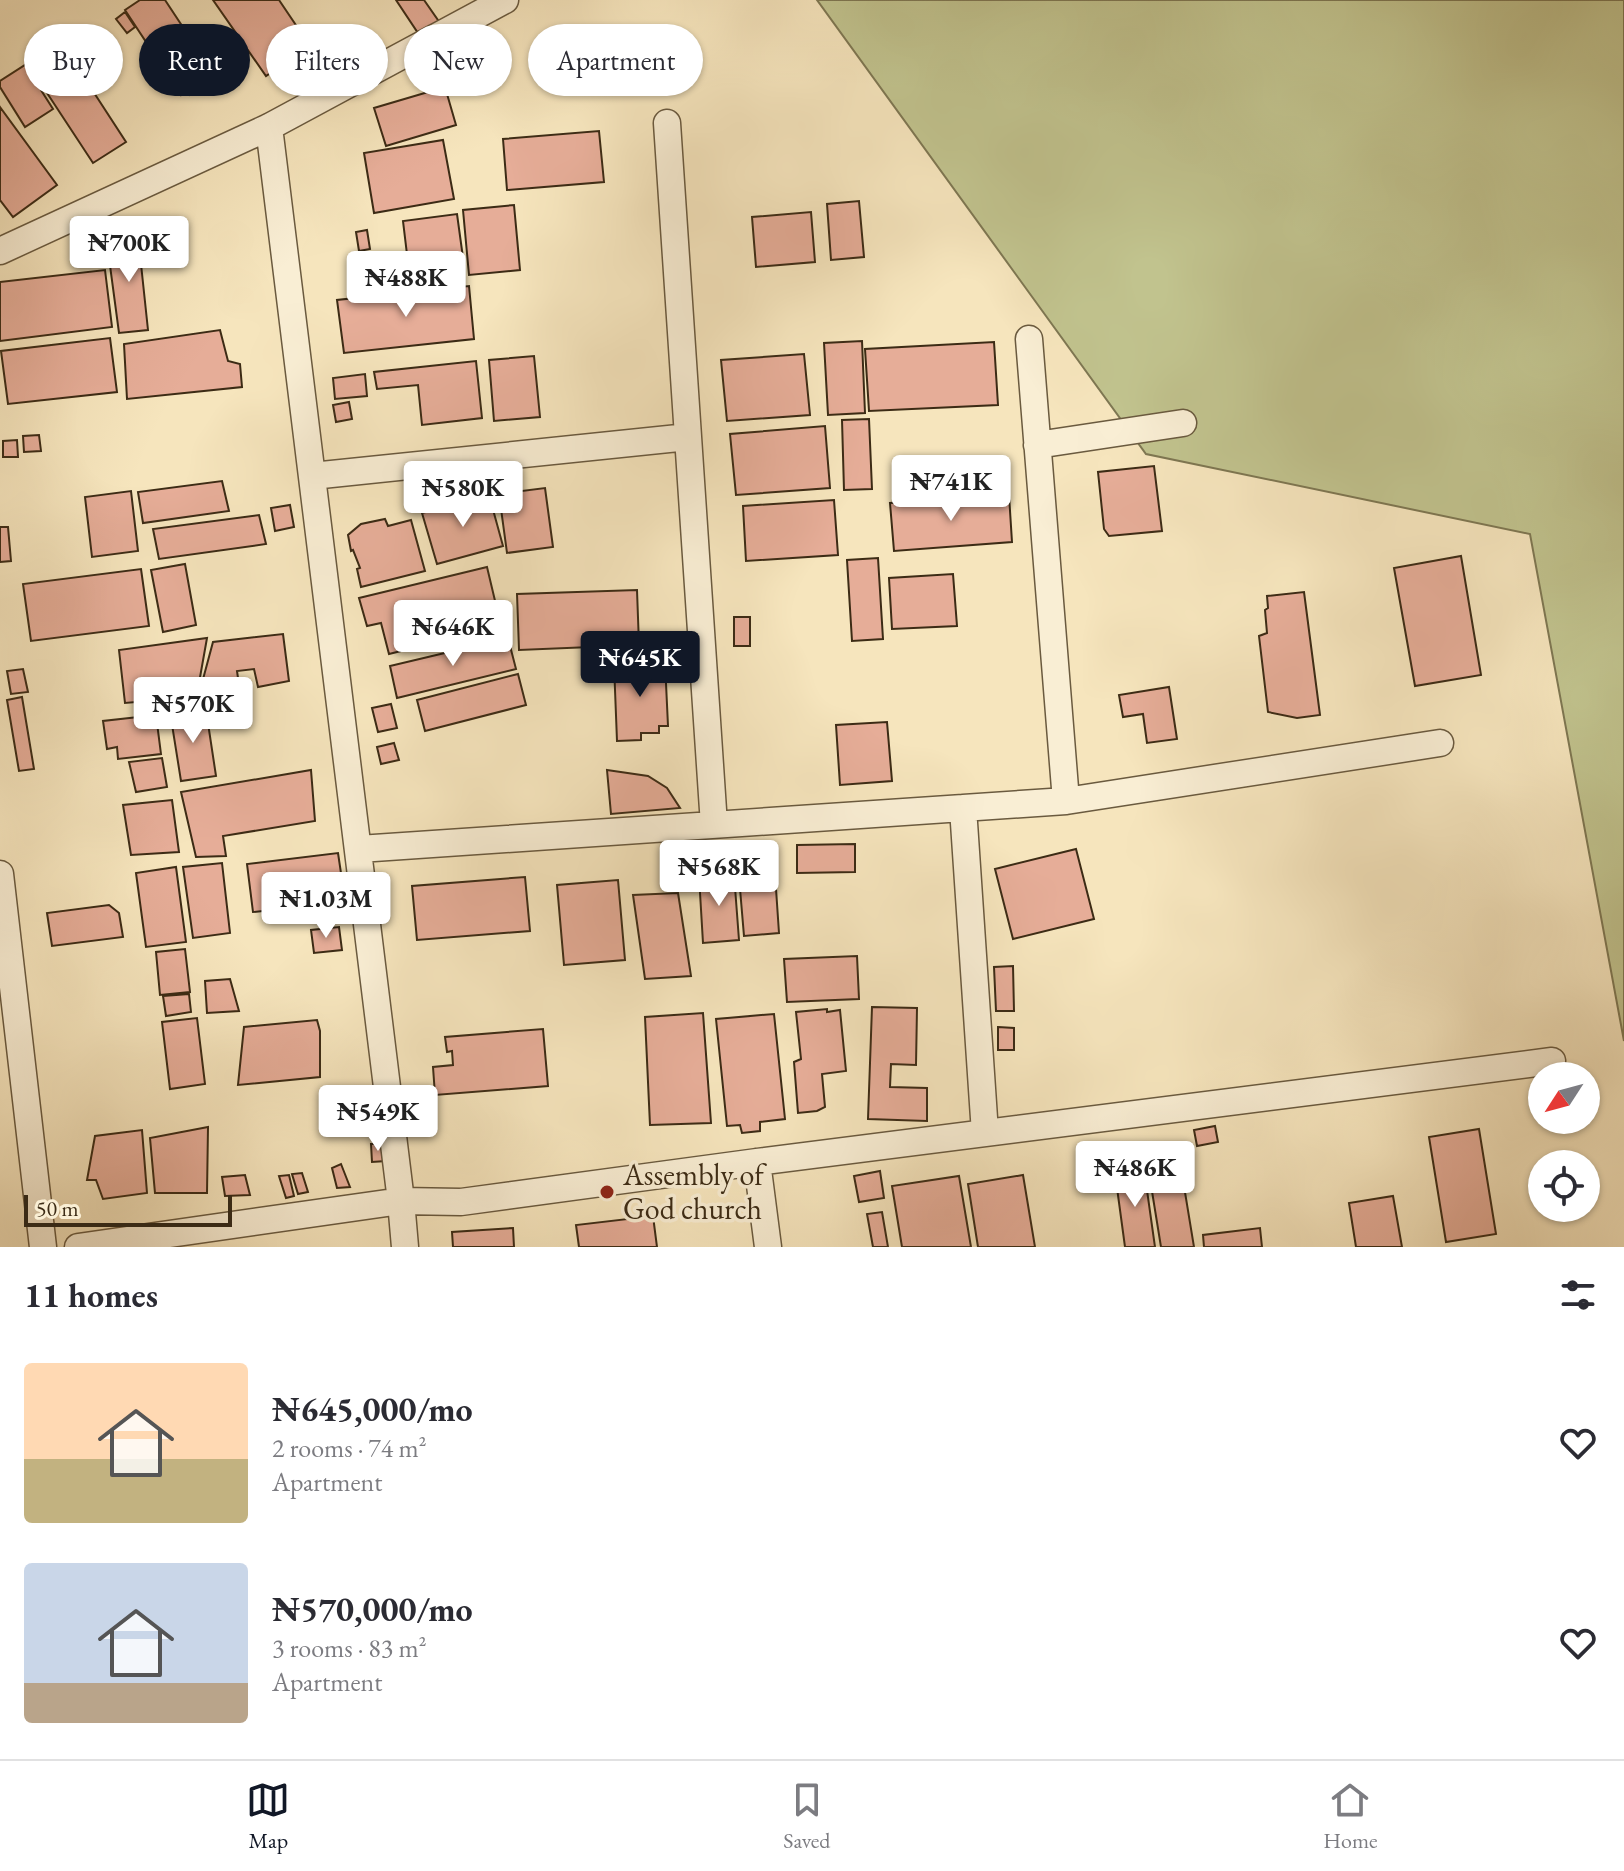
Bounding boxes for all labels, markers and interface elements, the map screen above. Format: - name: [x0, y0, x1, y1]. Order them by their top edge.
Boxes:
- chip: Buy: [24, 24, 123, 96]
- chip: Rent: [139, 24, 250, 96]
- chip: Filters: [266, 24, 388, 96]
- chip: New: [404, 24, 512, 96]
- chip: Apartment: [528, 24, 703, 96]
- pin: ₦700K: [73, 216, 185, 284]
- text: ₦700K: [88, 225, 170, 259]
- pin: ₦488K: [350, 251, 462, 319]
- text: ₦488K: [365, 260, 447, 294]
- pin: ₦741K: [895, 455, 1007, 523]
- pin: ₦580K: [407, 461, 519, 529]
- text: ₦741K: [910, 464, 992, 498]
- text: ₦580K: [422, 470, 504, 504]
- pin: ₦646K: [397, 600, 509, 668]
- text: ₦646K: [412, 609, 494, 643]
- pin: ₦645K: [584, 631, 696, 699]
- text: ₦645K: [599, 640, 681, 674]
- pin: ₦570K: [137, 677, 249, 745]
- text: ₦570K: [152, 686, 234, 720]
- pin: ₦568K: [663, 840, 775, 908]
- text: ₦568K: [678, 849, 760, 883]
- pin: ₦1.03M: [261, 872, 391, 940]
- text: ₦1.03M: [279, 881, 373, 915]
- north arrow: [1528, 1062, 1600, 1134]
- map controls: [1528, 1062, 1600, 1222]
- pin: ₦549K: [322, 1085, 434, 1153]
- text: ₦549K: [337, 1094, 419, 1128]
- pin: ₦486K: [1079, 1141, 1191, 1209]
- text: ₦486K: [1094, 1150, 1176, 1184]
- button: locate: [1528, 1150, 1600, 1222]
- place label: Assembly of God church: [622, 1155, 767, 1228]
- marker: Assembly of God church: [598, 1183, 616, 1201]
- scale bar: [24, 1191, 232, 1227]
- text: 50 m: [36, 1194, 79, 1223]
- text: 11 homes: [24, 1273, 158, 1317]
- icon: filters: [1556, 1273, 1600, 1317]
- text: ₦645,000/mo: [272, 1387, 473, 1431]
- icon: home: [88, 1395, 184, 1491]
- icon: heart: [1556, 1421, 1600, 1465]
- text: 2 rooms · 74 m²: [272, 1431, 427, 1465]
- text: Apartment: [272, 1465, 382, 1499]
- text: ₦570,000/mo: [272, 1587, 473, 1631]
- icon: home: [88, 1595, 184, 1691]
- icon: heart: [1556, 1621, 1600, 1665]
- text: 3 rooms · 83 m²: [272, 1631, 427, 1665]
- text: Apartment: [272, 1665, 382, 1699]
- tab: Map: [246, 1778, 290, 1855]
- tab: Saved: [783, 1778, 830, 1855]
- tab: Home: [1323, 1778, 1378, 1855]

